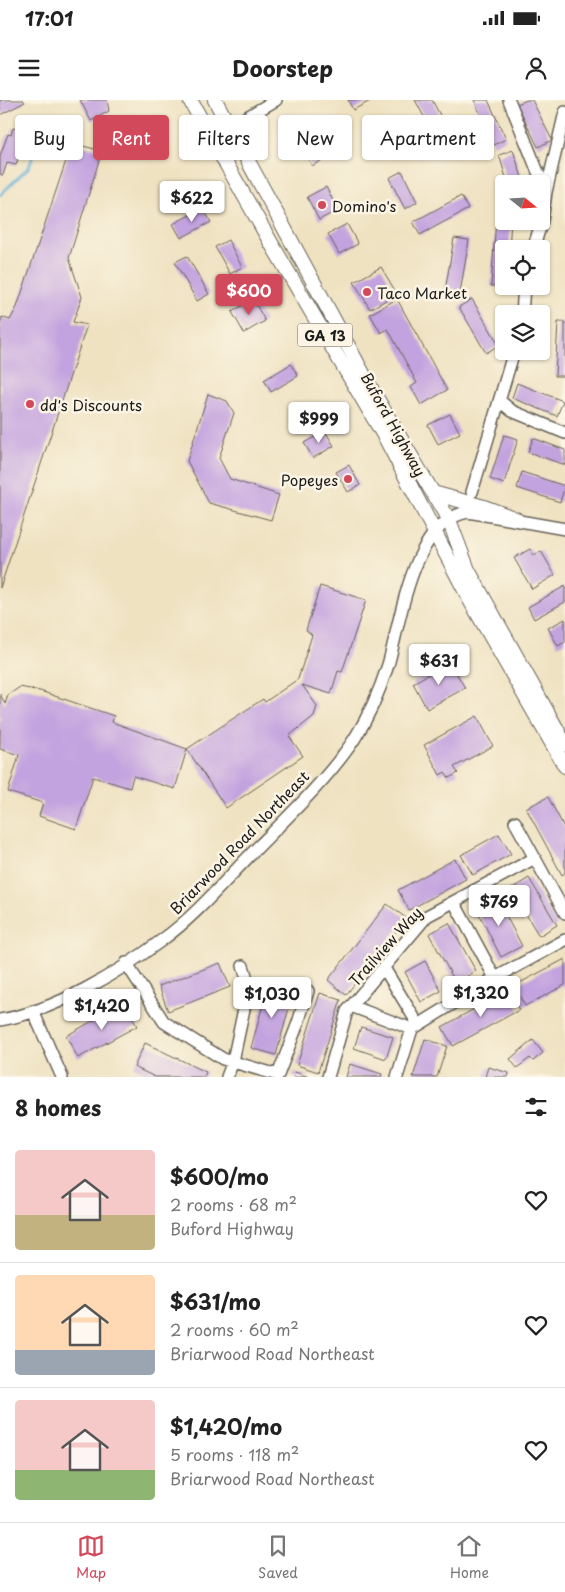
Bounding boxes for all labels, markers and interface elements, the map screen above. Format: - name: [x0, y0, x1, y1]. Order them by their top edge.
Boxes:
- text: 17:01: [25, 4, 73, 32]
- text: Doorstep: [232, 51, 333, 84]
- icon: menu: [15, 54, 43, 82]
- icon: person: [522, 54, 550, 82]
- chip: Buy: [15, 115, 83, 160]
- chip: Rent: [93, 115, 169, 160]
- chip: Filters: [179, 115, 268, 160]
- chip: New: [278, 115, 352, 160]
- chip: Apartment: [362, 115, 494, 160]
- north arrow: [495, 175, 550, 230]
- map controls: [495, 175, 550, 360]
- pin: $622: [162, 180, 222, 223]
- text: $622: [171, 185, 213, 209]
- place label: Domino's: [332, 194, 397, 217]
- marker: Domino's: [316, 199, 328, 211]
- button: locate: [495, 240, 550, 295]
- pin: $600: [219, 274, 279, 316]
- text: $600: [226, 278, 272, 302]
- place label: Taco Market: [377, 281, 467, 304]
- marker: Taco Market: [361, 286, 373, 298]
- button: layers: [495, 305, 550, 360]
- road number: GA 13: [298, 324, 352, 346]
- street label: Buford Highway: [356, 368, 432, 480]
- place label: dd's Discounts: [40, 393, 142, 416]
- marker: dd's Discounts: [24, 398, 36, 410]
- pin: $999: [289, 402, 349, 444]
- text: $999: [299, 406, 339, 430]
- place label: Popeyes: [281, 468, 338, 491]
- marker: Popeyes: [342, 473, 354, 485]
- pin: $631: [409, 644, 469, 686]
- text: $631: [420, 648, 458, 672]
- street label: Briarwood Road Northeast: [164, 765, 314, 919]
- pin: $769: [469, 884, 529, 927]
- text: $769: [480, 889, 518, 913]
- street label: Trailview Way: [343, 901, 427, 991]
- pin: $1,030: [231, 976, 313, 1019]
- pin: $1,320: [440, 976, 522, 1018]
- text: $1,320: [453, 980, 509, 1004]
- text: $1,030: [244, 981, 300, 1005]
- pin: $1,420: [61, 988, 143, 1031]
- text: $1,420: [74, 993, 130, 1017]
- text: 8 homes: [15, 1091, 101, 1123]
- icon: filters: [522, 1093, 550, 1121]
- text: $600/mo: [170, 1160, 269, 1192]
- icon: home: [55, 1170, 115, 1230]
- icon: heart: [522, 1186, 550, 1214]
- text: 2 rooms · 68 m²: [170, 1192, 297, 1216]
- text: Buford Highway: [170, 1216, 294, 1240]
- text: $631/mo: [170, 1285, 261, 1317]
- icon: home: [55, 1295, 115, 1355]
- icon: heart: [522, 1311, 550, 1339]
- text: 2 rooms · 60 m²: [170, 1317, 299, 1341]
- text: Briarwood Road Northeast: [170, 1341, 375, 1365]
- text: $1,420/mo: [170, 1410, 282, 1442]
- icon: home: [55, 1420, 115, 1480]
- icon: heart: [522, 1436, 550, 1464]
- text: 5 rooms · 118 m²: [170, 1442, 299, 1466]
- text: Briarwood Road Northeast: [170, 1466, 375, 1490]
- tab: Map: [76, 1532, 106, 1583]
- tab: Saved: [258, 1532, 298, 1583]
- tab: Home: [450, 1532, 489, 1583]

